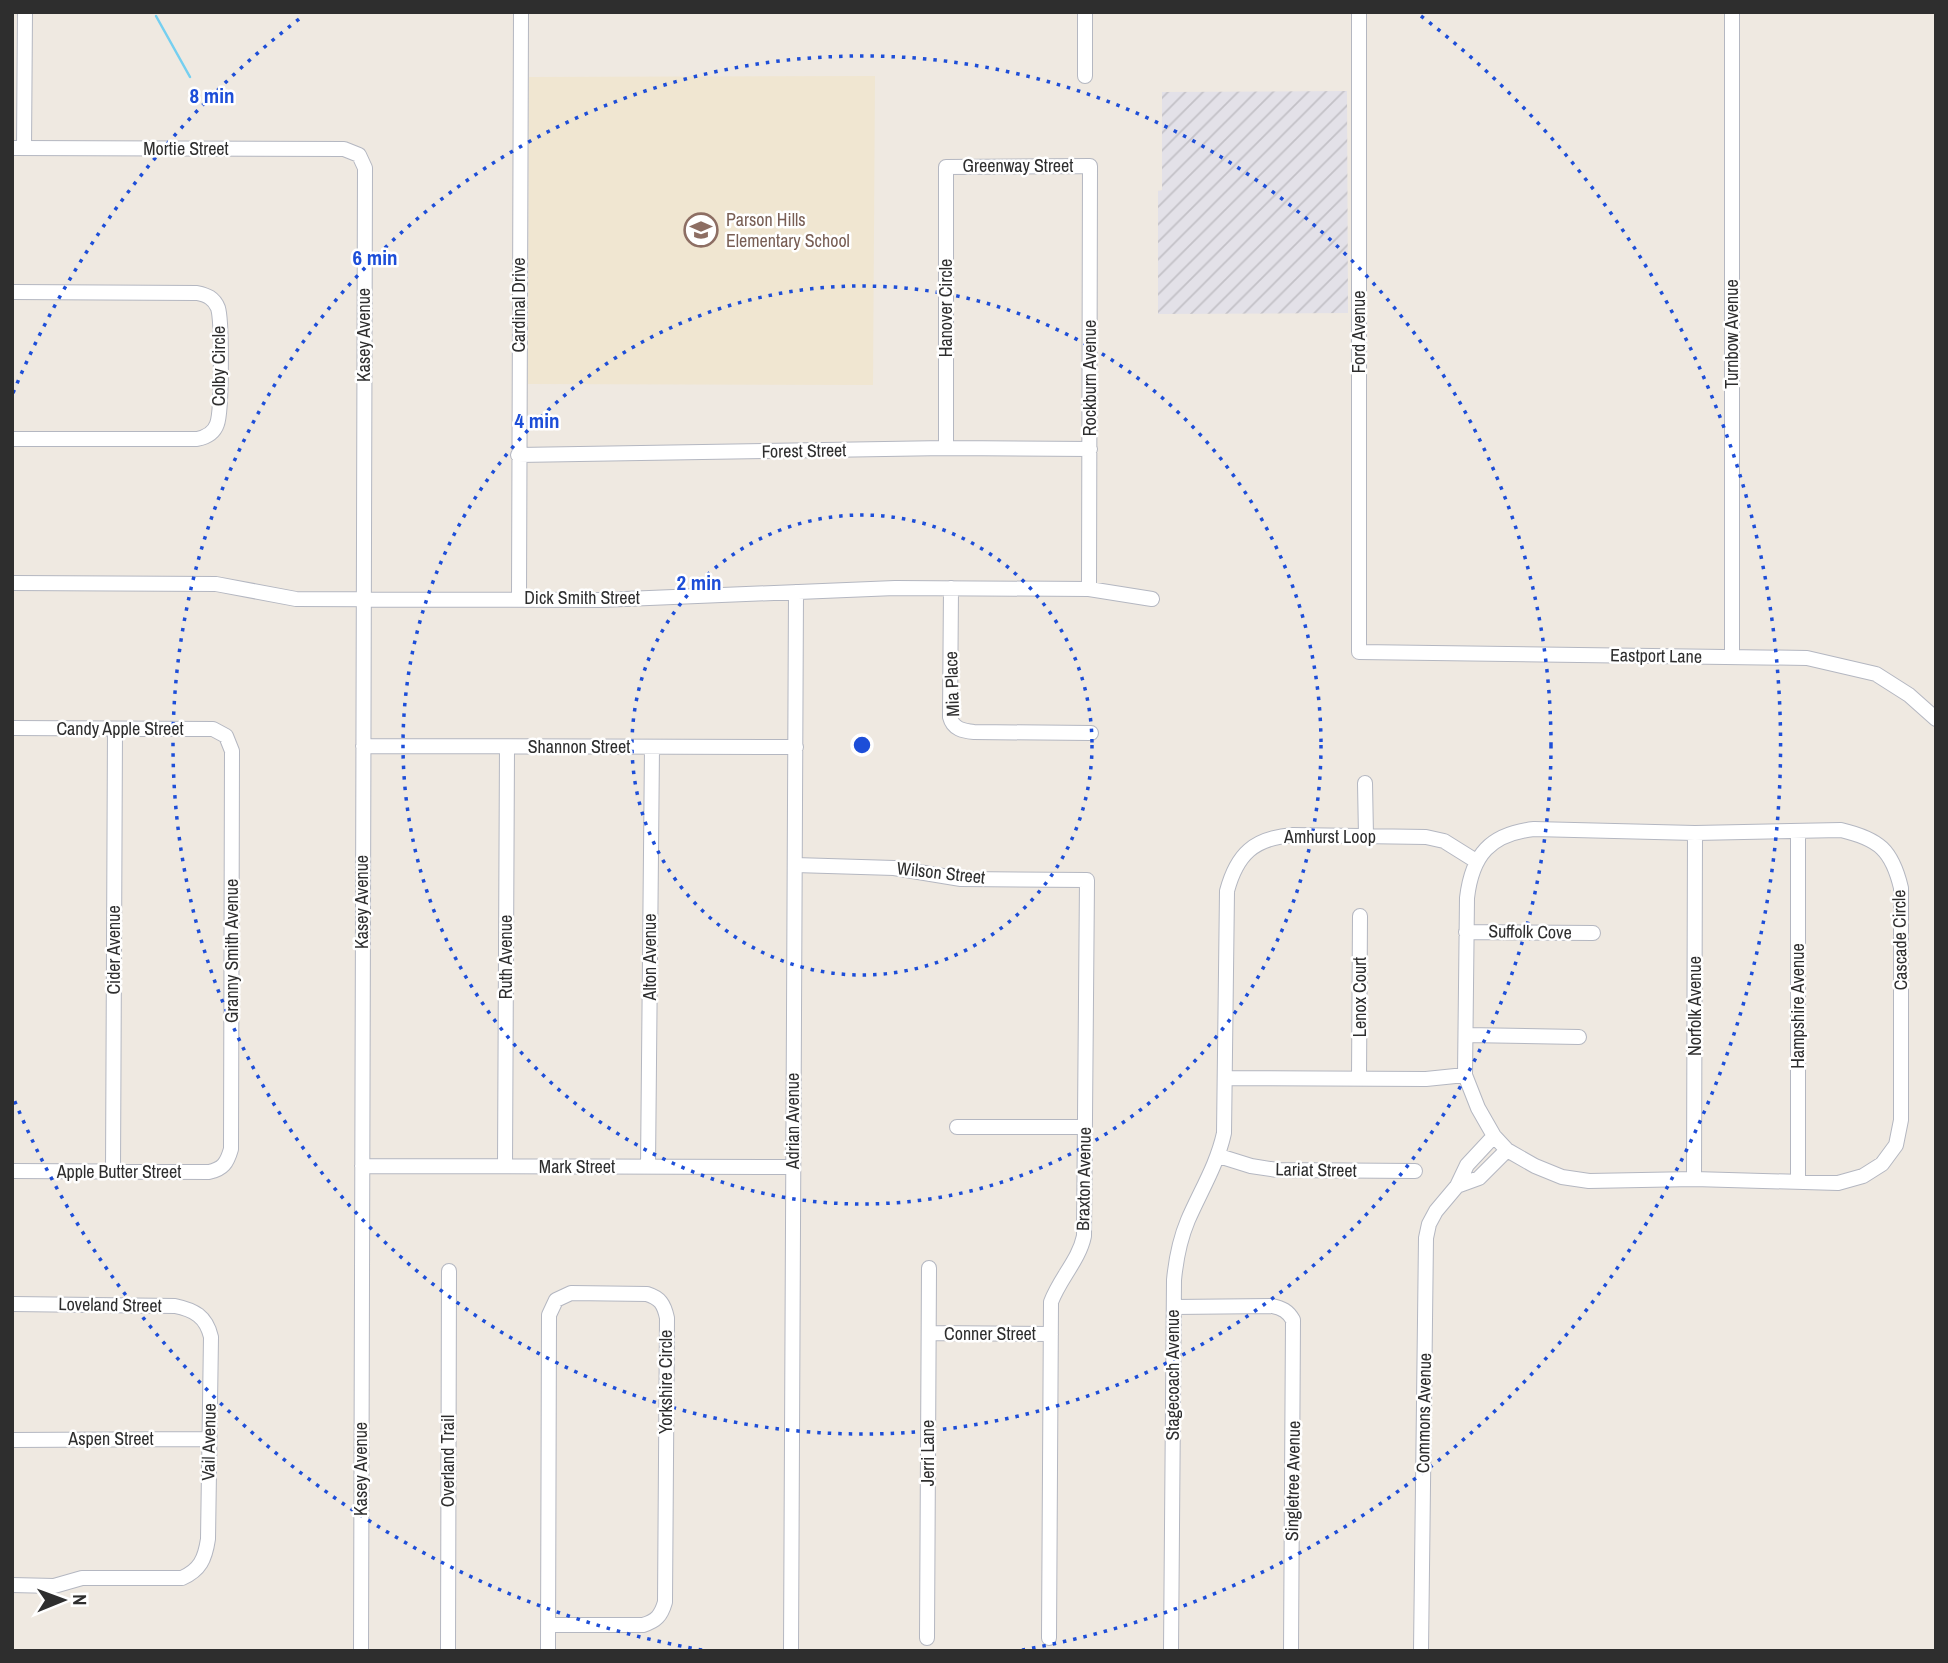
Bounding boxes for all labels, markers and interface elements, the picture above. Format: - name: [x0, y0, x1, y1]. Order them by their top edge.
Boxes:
- text: 8 min: [190, 81, 234, 110]
- street label: Mortie Street: [143, 136, 229, 161]
- street label: Greenway Street: [963, 153, 1073, 178]
- place label: Parson Hills Elementary School: [726, 207, 850, 253]
- school or university icon: Parson Hills Elementary School: [682, 211, 720, 249]
- text: 6 min: [353, 243, 397, 272]
- street label: Cardinal Drive: [506, 257, 531, 353]
- street label: Hanover Circle: [933, 259, 958, 357]
- street label: Turnbow Avenue: [1719, 279, 1744, 389]
- street label: Kasey Avenue: [351, 288, 376, 382]
- street label: Ford Avenue: [1346, 291, 1371, 373]
- street label: Rockburn Avenue: [1077, 320, 1102, 436]
- street label: Colby Circle: [206, 326, 231, 406]
- text: 4 min: [515, 406, 559, 435]
- street label: Forest Street: [761, 437, 847, 464]
- text: 2 min: [677, 568, 721, 597]
- street label: Dick Smith Street: [524, 585, 640, 610]
- street label: Eastport Lane: [1610, 642, 1702, 669]
- street label: Mia Place: [938, 651, 965, 717]
- street label: Candy Apple Street: [56, 716, 184, 741]
- centre of rings: [850, 733, 874, 757]
- street label: Shannon Street: [528, 734, 630, 759]
- street label: Amhurst Loop: [1283, 824, 1376, 849]
- street label: Kasey Avenue: [349, 855, 374, 949]
- street label: Wilson Street: [896, 855, 986, 890]
- street label: Granny Smith Avenue: [219, 879, 244, 1023]
- street label: Cascade Circle: [1886, 889, 1913, 991]
- street label: Cider Avenue: [101, 905, 126, 995]
- street label: Alton Avenue: [637, 914, 662, 1001]
- street label: Ruth Avenue: [493, 915, 518, 999]
- street label: Suffolk Cove: [1488, 918, 1572, 945]
- street label: Hampshire Avenue: [1785, 943, 1810, 1069]
- street label: Norfolk Avenue: [1682, 956, 1707, 1056]
- street label: Lenox Court: [1347, 957, 1372, 1037]
- street label: Adrian Avenue: [780, 1073, 805, 1170]
- street label: Braxton Avenue: [1070, 1127, 1097, 1231]
- street label: Mark Street: [539, 1154, 615, 1179]
- street label: Lariat Street: [1275, 1156, 1357, 1183]
- street label: Apple Butter Street: [56, 1159, 181, 1184]
- street label: Loveland Street: [58, 1291, 162, 1318]
- street label: Stagecoach Avenue: [1160, 1309, 1185, 1441]
- street label: Conner Street: [944, 1321, 1036, 1346]
- street label: Yorkshire Circle: [653, 1330, 678, 1434]
- street label: Commons Avenue: [1410, 1353, 1437, 1473]
- street label: Vail Avenue: [195, 1403, 222, 1481]
- street label: Overland Trail: [435, 1415, 460, 1507]
- street label: Jerri Lane: [915, 1420, 940, 1486]
- street label: Singletree Avenue: [1279, 1421, 1306, 1541]
- street label: Kasey Avenue: [348, 1422, 373, 1516]
- street label: Aspen Street: [67, 1426, 154, 1451]
- north arrow: [28, 1565, 98, 1635]
- text: N: [67, 1594, 93, 1606]

